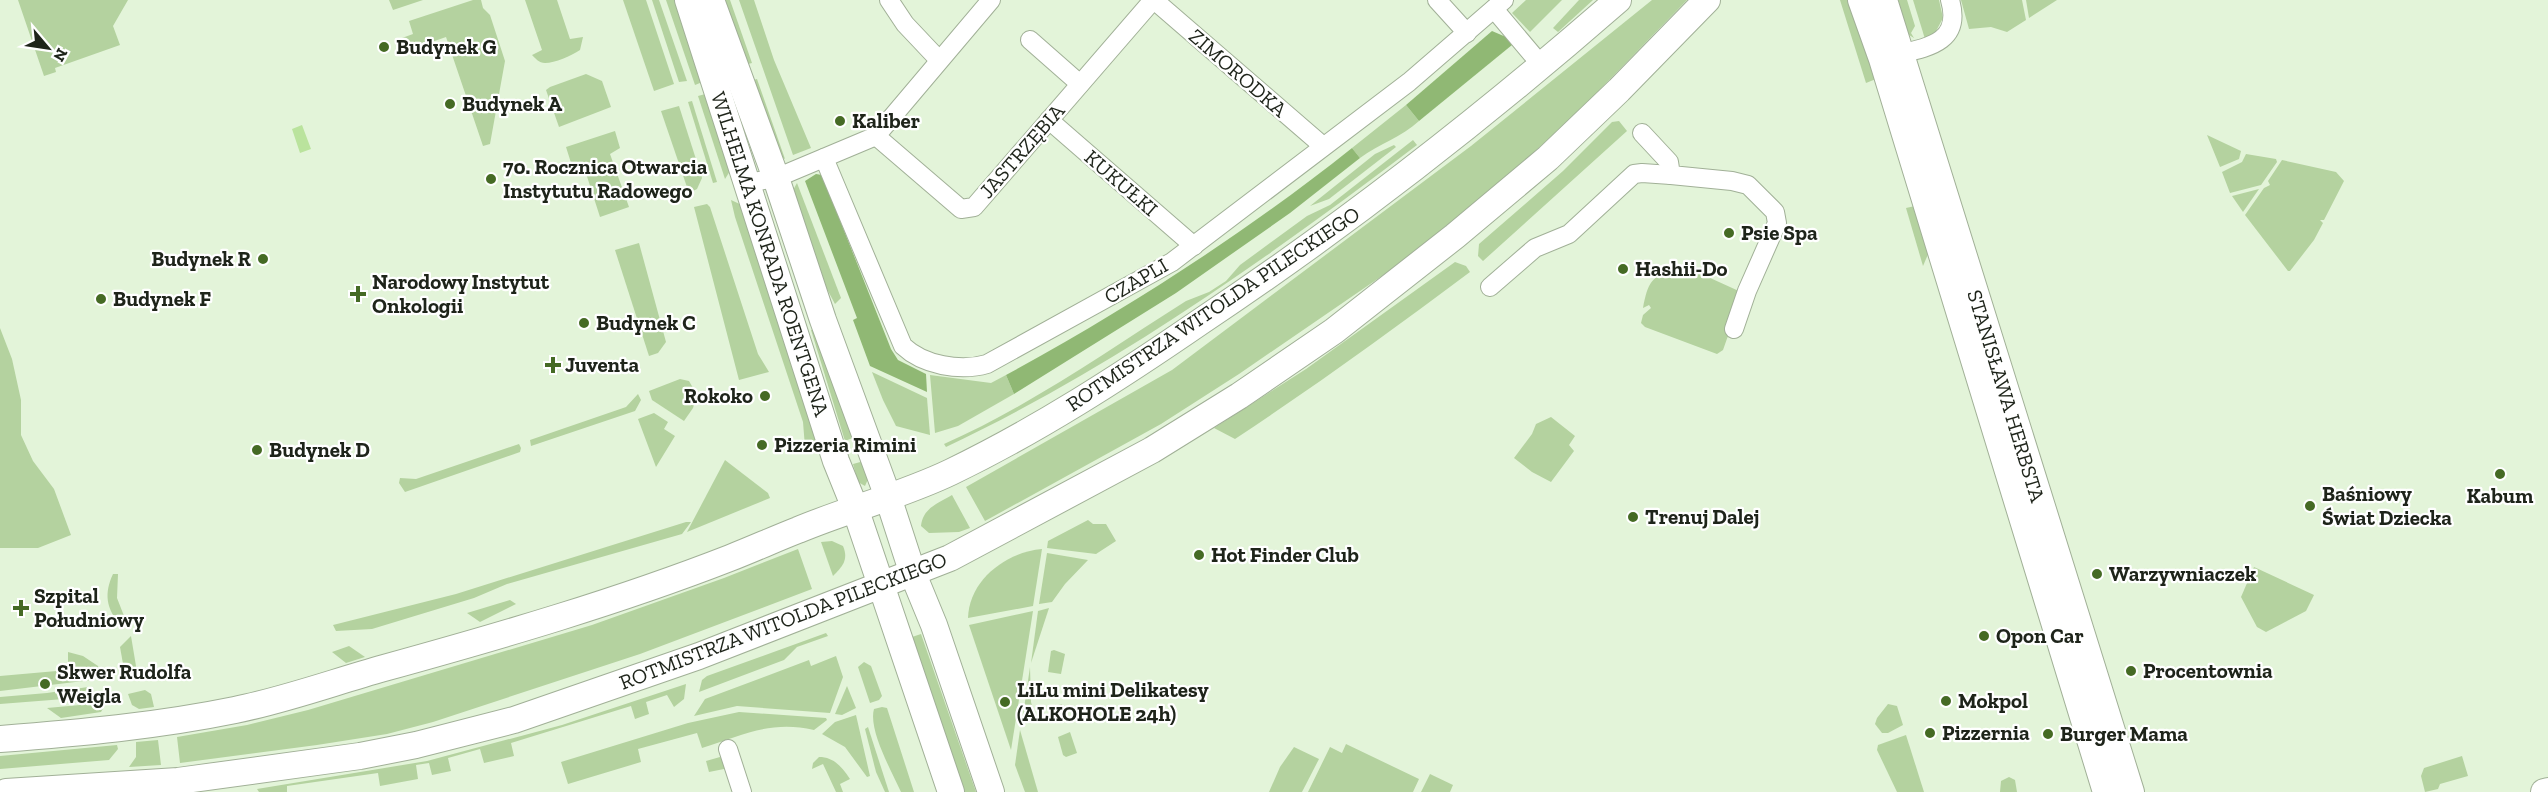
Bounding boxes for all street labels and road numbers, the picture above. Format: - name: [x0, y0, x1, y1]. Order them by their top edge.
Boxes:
- street label: ZIMORODKA: [1184, 23, 1293, 122]
- street label: WILHELMA KONRADA ROENTGENA: [706, 88, 835, 420]
- street label: JASTRZĘBIA: [974, 98, 1070, 203]
- street label: KUKUŁKI: [1080, 144, 1163, 221]
- street label: ROTMISTRZA WITOLDA PILECKIEGO: [1061, 201, 1364, 416]
- street label: CZAPLI: [1099, 252, 1172, 309]
- street label: STANISŁAWA HERBSTA: [1962, 287, 2051, 505]
- street label: ROTMISTRZA WITOLDA PILECKIEGO: [616, 546, 950, 695]

